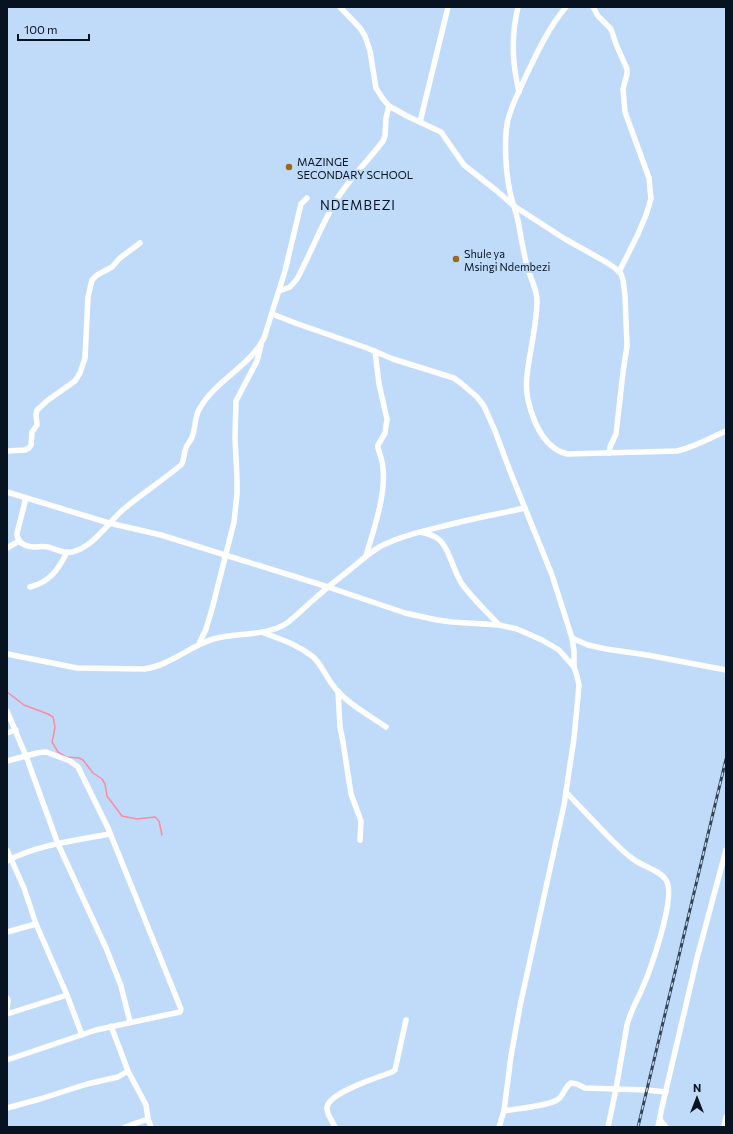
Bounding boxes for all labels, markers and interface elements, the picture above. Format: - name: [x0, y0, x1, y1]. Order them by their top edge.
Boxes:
- scale bar: [18, 16, 89, 42]
- text: 100 m: [24, 22, 58, 36]
- place label: MAZINGE SECONDARY SCHOOL: [297, 155, 413, 181]
- marker: MAZINGE SECONDARY SCHOOL: [284, 162, 294, 172]
- district label: NDEMBEZI: [320, 197, 396, 213]
- place label: Shule ya Msingi Ndembezi: [464, 247, 550, 273]
- marker: Shule ya Msingi Ndembezi: [451, 254, 461, 264]
- north arrow: [677, 1078, 717, 1118]
- text: N: [693, 1081, 701, 1094]

